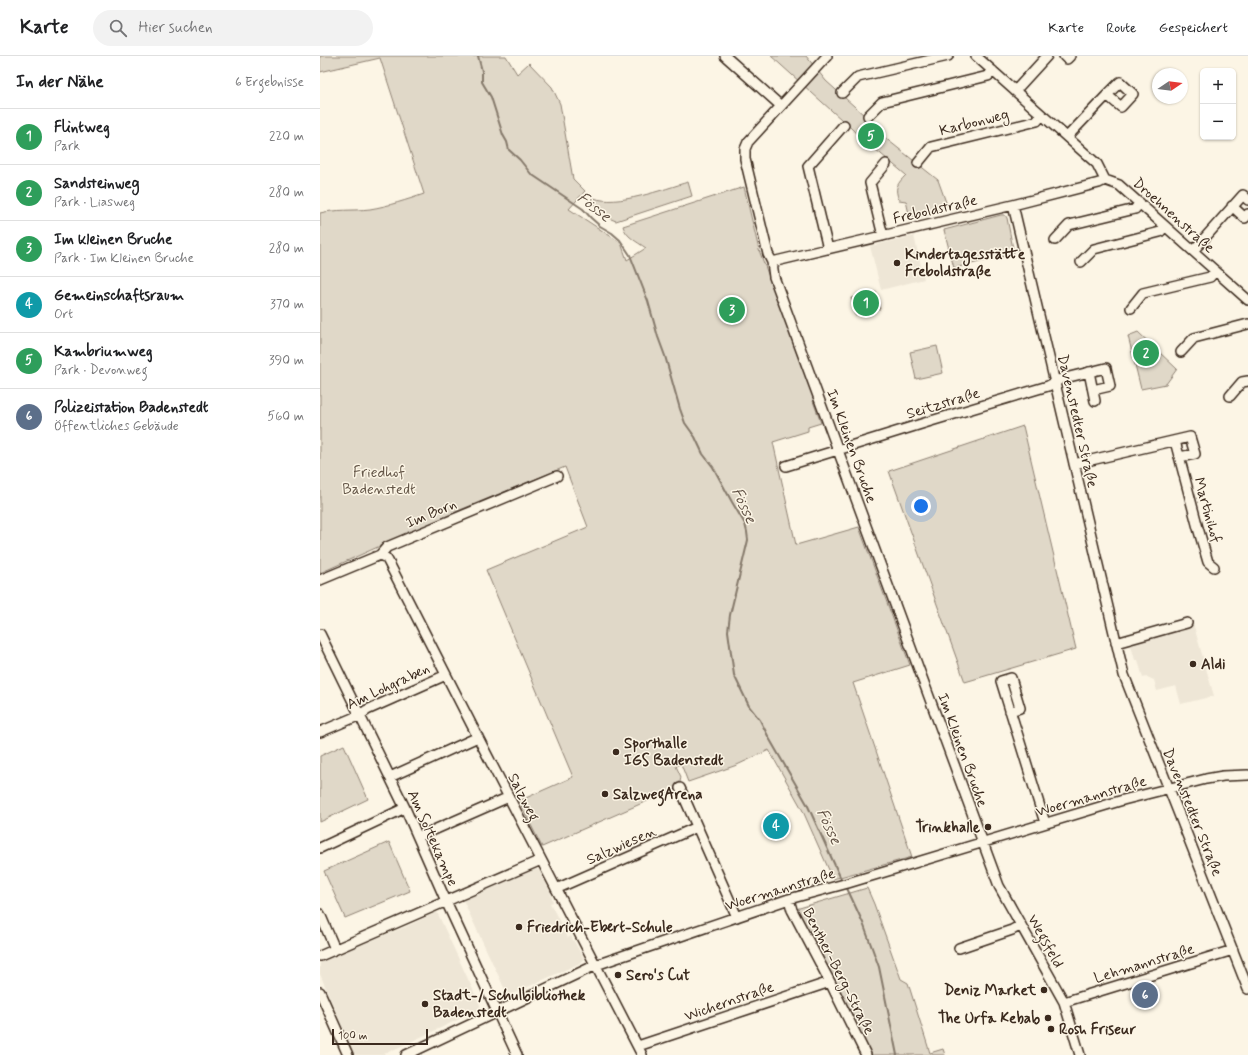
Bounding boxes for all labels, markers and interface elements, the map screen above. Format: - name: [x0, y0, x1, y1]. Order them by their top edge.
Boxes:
- search box: [93, 10, 373, 46]
- text: Karte: [20, 15, 69, 40]
- icon: search: [107, 17, 129, 39]
- text: Hier suchen: [139, 18, 213, 38]
- text: Karte: [1048, 19, 1084, 37]
- text: Route: [1106, 19, 1137, 37]
- text: Gespeichert: [1159, 19, 1228, 37]
- north arrow: [1152, 68, 1188, 104]
- map controls: [1200, 68, 1236, 140]
- button: +: [1200, 68, 1236, 104]
- text: In der Nähe: [16, 71, 104, 93]
- text: 6 Ergebnisse: [235, 74, 304, 91]
- button: −: [1200, 104, 1236, 140]
- street label: Karbonweg: [937, 105, 1011, 142]
- text: Flintweg: [54, 118, 110, 138]
- pin: 5: [858, 121, 884, 151]
- text: 1: [26, 128, 32, 145]
- text: 220 m: [269, 128, 304, 145]
- text: Park: [54, 138, 80, 155]
- street label: Droehnenstraße: [1128, 173, 1219, 258]
- text: Sandsteinweg: [54, 174, 139, 194]
- text: 2: [26, 184, 32, 201]
- text: 280 m: [269, 184, 304, 201]
- water label: Fösse: [573, 187, 616, 228]
- street label: Freboldstraße: [891, 191, 979, 229]
- text: Park · Liasweg: [54, 194, 135, 211]
- text: Im kleinen Bruche: [54, 230, 172, 250]
- text: 3: [26, 240, 32, 257]
- text: 280 m: [269, 240, 304, 257]
- place label: Kindertagesstätte Freboldstraße: [905, 245, 1026, 282]
- text: Park · Im Kleinen Bruche: [54, 250, 194, 267]
- marker: Kindertagesstätte Freboldstraße: [892, 258, 902, 268]
- text: Gemeinschaftsraum: [54, 286, 184, 306]
- pin: 1: [853, 288, 879, 318]
- pin: 3: [719, 295, 745, 325]
- text: 4: [25, 296, 33, 313]
- text: 370 m: [270, 296, 304, 313]
- text: Ort: [54, 306, 73, 323]
- pin: 2: [1133, 338, 1159, 368]
- text: Kambriumweg: [54, 342, 152, 362]
- text: 5: [25, 352, 33, 369]
- text: 390 m: [269, 352, 304, 369]
- street label: Davenstedter Straße: [1052, 353, 1102, 490]
- text: Park · Devonweg: [54, 362, 148, 379]
- street label: Seitzstraße: [904, 383, 982, 425]
- street label: Im Kleinen Bruche: [821, 387, 881, 506]
- text: Polizeistation Badenstedt: [54, 398, 208, 418]
- text: 6: [26, 408, 32, 425]
- text: 560 m: [267, 408, 304, 425]
- text: Öffentliches Gebäude: [54, 418, 179, 435]
- park label: Friedhof Badenstedt: [342, 463, 416, 500]
- street label: Martinihof: [1188, 475, 1226, 545]
- water label: Fösse: [726, 484, 762, 528]
- street label: Im Born: [403, 494, 460, 534]
- your location: [911, 496, 931, 516]
- place label: Aldi: [1201, 655, 1226, 675]
- street label: Am Lohgraben: [344, 659, 433, 715]
- marker: Aldi: [1188, 659, 1198, 669]
- street label: Im Kleinen Bruche: [932, 691, 992, 810]
- place label: Sporthalle IGS Badenstedt: [624, 734, 724, 771]
- street label: Davenstedter Straße: [1157, 746, 1227, 879]
- marker: Sporthalle IGS Badenstedt: [611, 747, 621, 757]
- street label: Salzweg: [502, 770, 544, 825]
- street label: Woermannstraße: [1034, 772, 1149, 822]
- place label: SalzwegArena: [613, 785, 703, 807]
- street label: Am Soltekampe: [402, 787, 462, 890]
- marker: SalzwegArena: [600, 789, 610, 799]
- water label: Fösse: [811, 805, 847, 849]
- pin: 4: [763, 811, 789, 841]
- place label: Trinkhalle: [915, 818, 980, 838]
- street label: Salzwiesen: [583, 822, 660, 870]
- marker: Trinkhalle: [983, 822, 993, 832]
- street label: Woermannstraße: [723, 864, 838, 916]
- street label: Benther-Berg-Straße: [797, 905, 879, 1039]
- street label: Wegsfeld: [1021, 911, 1068, 972]
- place label: Friedrich-Ebert-Schule: [527, 918, 673, 938]
- marker: Friedrich-Ebert-Schule: [514, 922, 524, 932]
- street label: Lehmannstraße: [1092, 939, 1197, 989]
- place label: Sero's Cut: [626, 966, 690, 986]
- marker: Sero's Cut: [613, 970, 623, 980]
- street label: Wichernstraße: [682, 977, 777, 1027]
- pin: 6: [1132, 980, 1158, 1010]
- place label: Deniz Market: [944, 981, 1037, 1001]
- marker: Deniz Market: [1039, 985, 1049, 995]
- place label: Stadt-/ Schulbibliothek Badenstedt: [433, 986, 586, 1023]
- marker: Stadt-/ Schulbibliothek Badenstedt: [420, 999, 430, 1009]
- place label: The Urfa Kebab: [938, 1009, 1040, 1029]
- marker: The Urfa Kebab: [1043, 1013, 1053, 1023]
- place label: Rosh Friseur: [1059, 1020, 1137, 1040]
- marker: Rosh Friseur: [1046, 1024, 1056, 1034]
- scale bar: [332, 1027, 428, 1046]
- text: 100 m: [338, 1029, 368, 1043]

